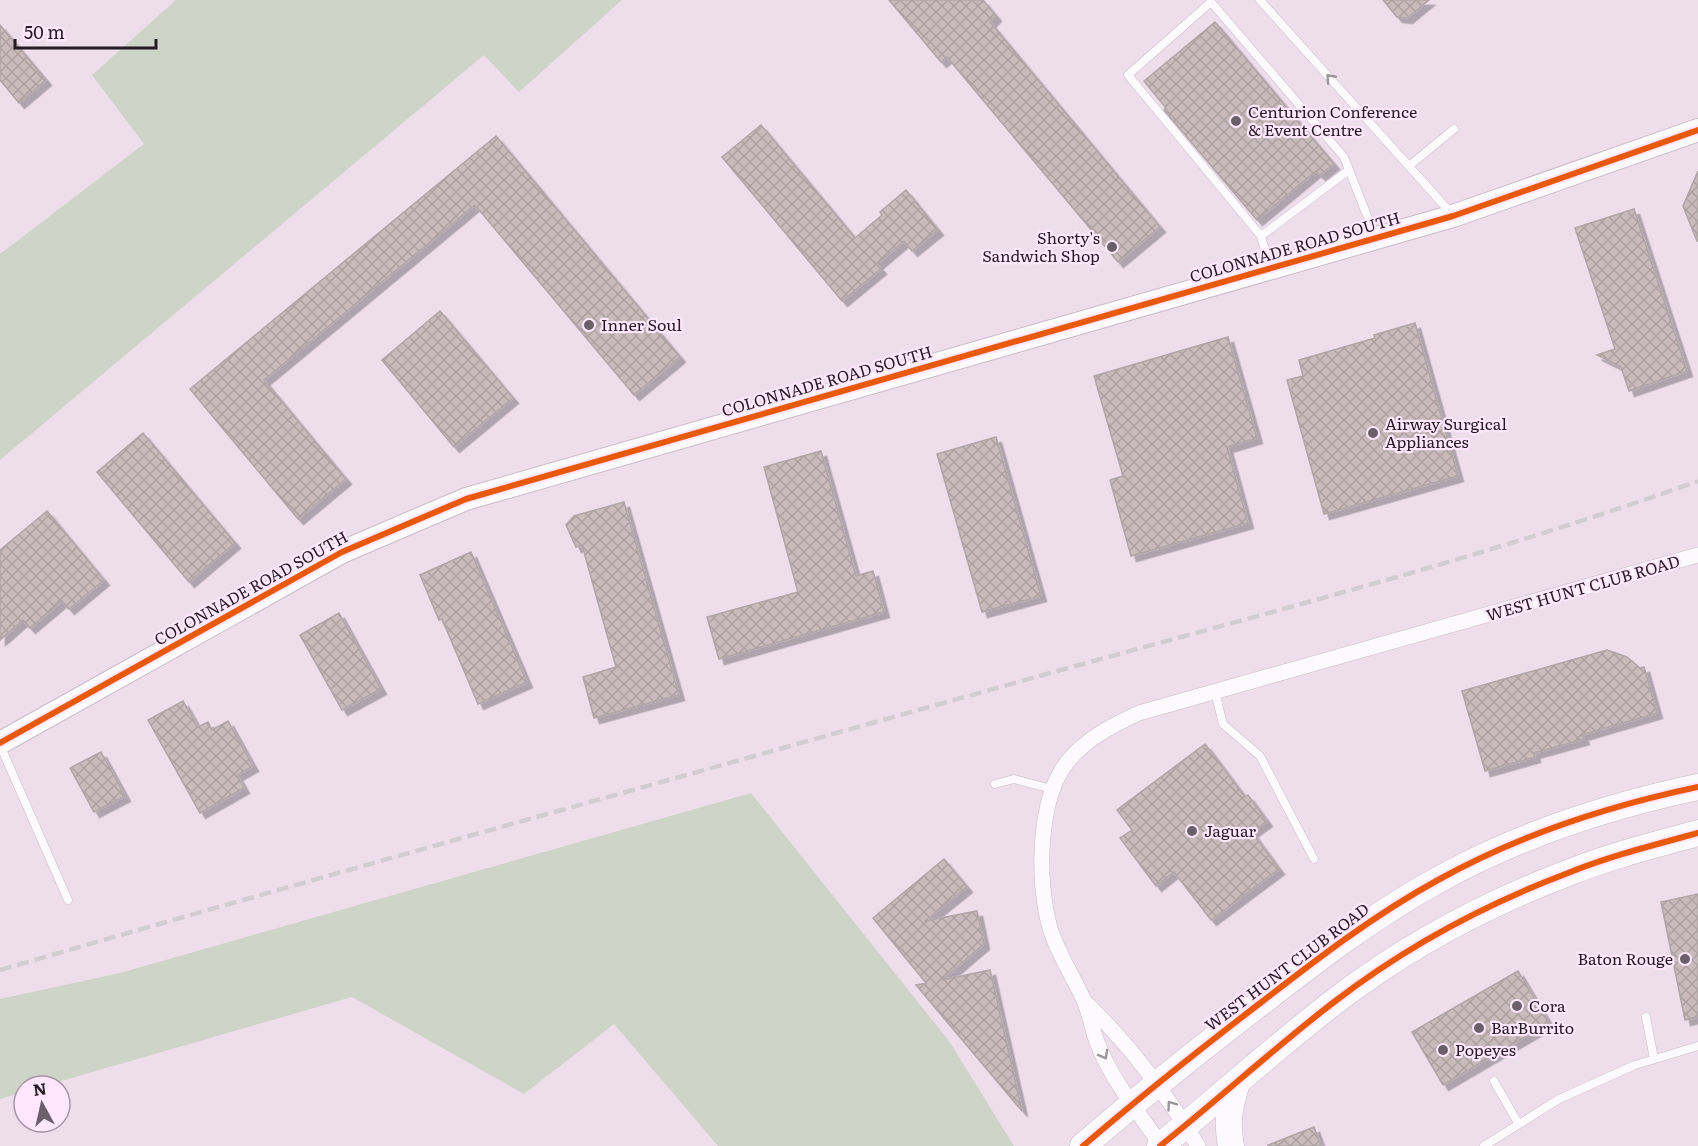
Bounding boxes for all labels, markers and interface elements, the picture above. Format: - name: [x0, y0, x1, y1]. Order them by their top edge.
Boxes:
- scale bar: [15, 12, 156, 50]
- text: 50 m: [24, 18, 65, 45]
- one-way arrow: [1326, 74, 1337, 85]
- place label: Centurion Conference & Event Centre: [1248, 99, 1417, 141]
- marker: Centurion Conference & Event Centre: [1229, 114, 1243, 128]
- street label: COLONNADE ROAD SOUTH: [1187, 204, 1403, 288]
- place label: Shorty's Sandwich Shop: [982, 225, 1100, 267]
- marker: Shorty's Sandwich Shop: [1105, 240, 1119, 254]
- place label: Inner Soul: [601, 312, 682, 336]
- marker: Inner Soul: [582, 318, 596, 332]
- street label: COLONNADE ROAD SOUTH: [719, 338, 935, 422]
- place label: Airway Surgical Appliances: [1385, 411, 1507, 453]
- marker: Airway Surgical Appliances: [1366, 426, 1380, 440]
- street label: COLONNADE ROAD SOUTH: [149, 524, 352, 650]
- street label: WEST HUNT CLUB ROAD: [1483, 548, 1682, 626]
- place label: Jaguar: [1204, 818, 1256, 842]
- marker: Jaguar: [1185, 824, 1199, 838]
- street label: WEST HUNT CLUB ROAD: [1199, 896, 1374, 1036]
- place label: Baton Rouge: [1577, 946, 1673, 970]
- marker: Baton Rouge: [1678, 952, 1692, 966]
- place label: Cora: [1529, 993, 1566, 1017]
- marker: Cora: [1510, 999, 1524, 1013]
- place label: BarBurrito: [1491, 1015, 1574, 1039]
- marker: BarBurrito: [1472, 1021, 1486, 1035]
- place label: Popeyes: [1455, 1037, 1516, 1061]
- marker: Popeyes: [1436, 1043, 1450, 1057]
- one-way arrow: [1097, 1049, 1108, 1059]
- north arrow: [12, 1074, 72, 1134]
- text: N: [31, 1075, 48, 1101]
- one-way arrow: [1167, 1100, 1178, 1111]

